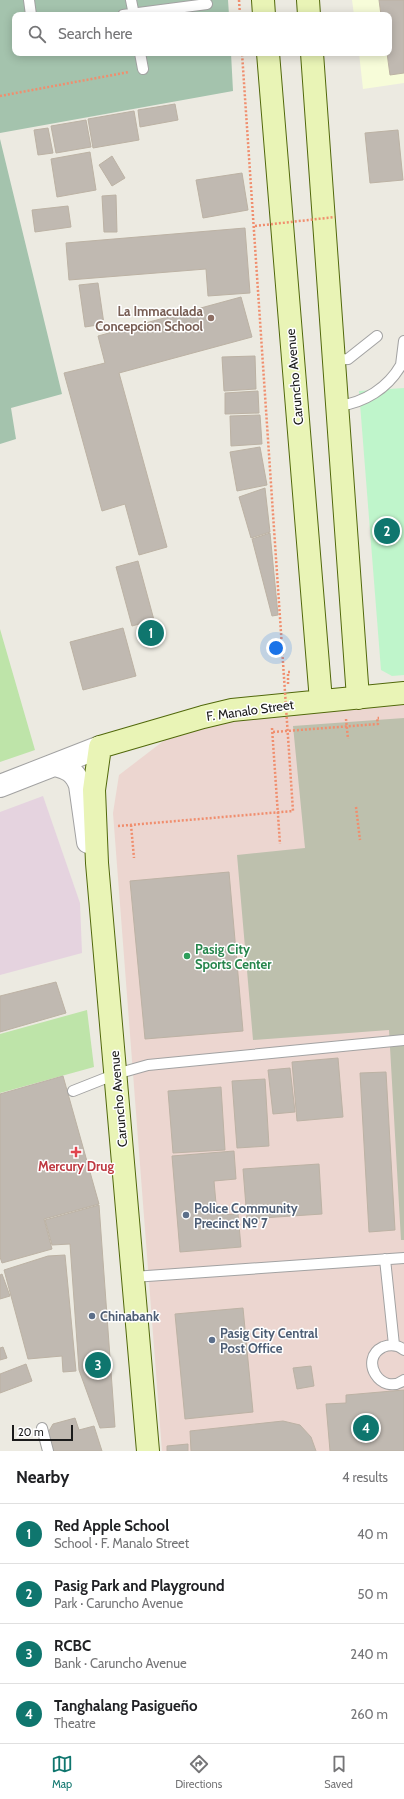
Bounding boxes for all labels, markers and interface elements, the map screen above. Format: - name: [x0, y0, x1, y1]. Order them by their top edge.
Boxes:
- search box: [12, 12, 392, 56]
- icon: search: [26, 23, 48, 45]
- text: Search here: [58, 25, 133, 43]
- place label: La Immaculada Concepcion School: [95, 303, 204, 334]
- marker: La Immaculada Concepcion School: [206, 313, 216, 323]
- street label: Caruncho Avenue: [282, 328, 306, 426]
- pin: 2: [374, 516, 400, 546]
- pin: 1: [138, 618, 164, 648]
- your location: [266, 638, 286, 658]
- street label: F. Manalo Street: [205, 696, 295, 724]
- place label: Pasig City Sports Center: [195, 941, 272, 972]
- marker: Pasig City Sports Center: [182, 951, 192, 961]
- street label: Caruncho Avenue: [106, 1050, 130, 1148]
- marker: Mercury Drug: [71, 1147, 81, 1157]
- place label: Mercury Drug: [38, 1158, 115, 1174]
- place label: Police Community Precinct № 7: [194, 1200, 298, 1231]
- marker: Police Community Precinct № 7: [181, 1210, 191, 1220]
- place label: Chinabank: [100, 1308, 160, 1324]
- marker: Chinabank: [87, 1311, 97, 1321]
- place label: Pasig City Central Post Office: [220, 1325, 319, 1356]
- marker: Pasig City Central Post Office: [207, 1335, 217, 1345]
- pin: 3: [85, 1350, 111, 1380]
- pin: 4: [353, 1413, 379, 1443]
- scale bar: [12, 1423, 73, 1442]
- text: 20 m: [18, 1425, 44, 1439]
- text: Nearby: [16, 1467, 69, 1487]
- text: 4 results: [342, 1469, 388, 1485]
- text: Red Apple School: [54, 1517, 169, 1535]
- text: 1: [27, 1526, 31, 1542]
- text: 40 m: [357, 1526, 388, 1542]
- text: School · F. Manalo Street: [54, 1535, 189, 1551]
- text: Pasig Park and Playground: [54, 1577, 224, 1595]
- text: 2: [26, 1586, 32, 1602]
- text: 50 m: [358, 1586, 388, 1602]
- text: Park · Caruncho Avenue: [54, 1595, 183, 1611]
- text: RCBC: [54, 1637, 91, 1655]
- text: 3: [25, 1646, 33, 1662]
- text: 240 m: [350, 1646, 388, 1662]
- text: Bank · Caruncho Avenue: [54, 1655, 187, 1671]
- text: Tanghalang Pasigueño: [54, 1697, 198, 1715]
- text: 4: [25, 1706, 33, 1722]
- text: 260 m: [350, 1706, 388, 1722]
- text: Theatre: [54, 1715, 96, 1731]
- tab: Map: [51, 1753, 73, 1791]
- tab: Directions: [175, 1753, 222, 1791]
- tab: Saved: [324, 1753, 353, 1791]

